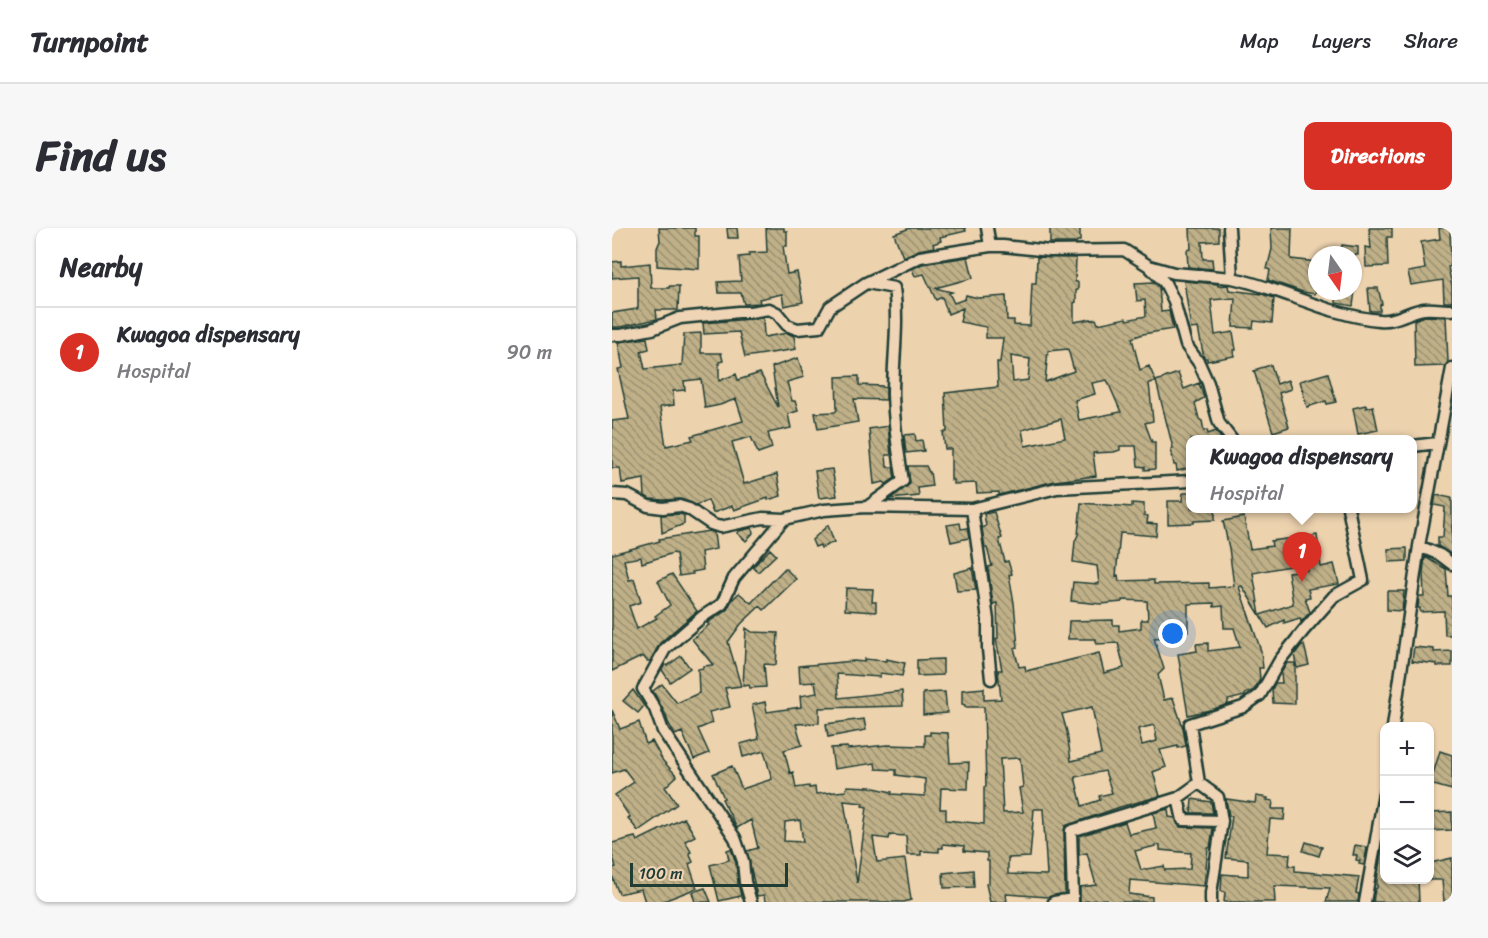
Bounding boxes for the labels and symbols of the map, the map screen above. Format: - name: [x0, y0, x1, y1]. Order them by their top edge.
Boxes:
- north arrow: [1308, 246, 1362, 300]
- pin: 1: [1282, 532, 1322, 582]
- your location: [1158, 619, 1187, 648]
- scale bar: [630, 860, 788, 888]

